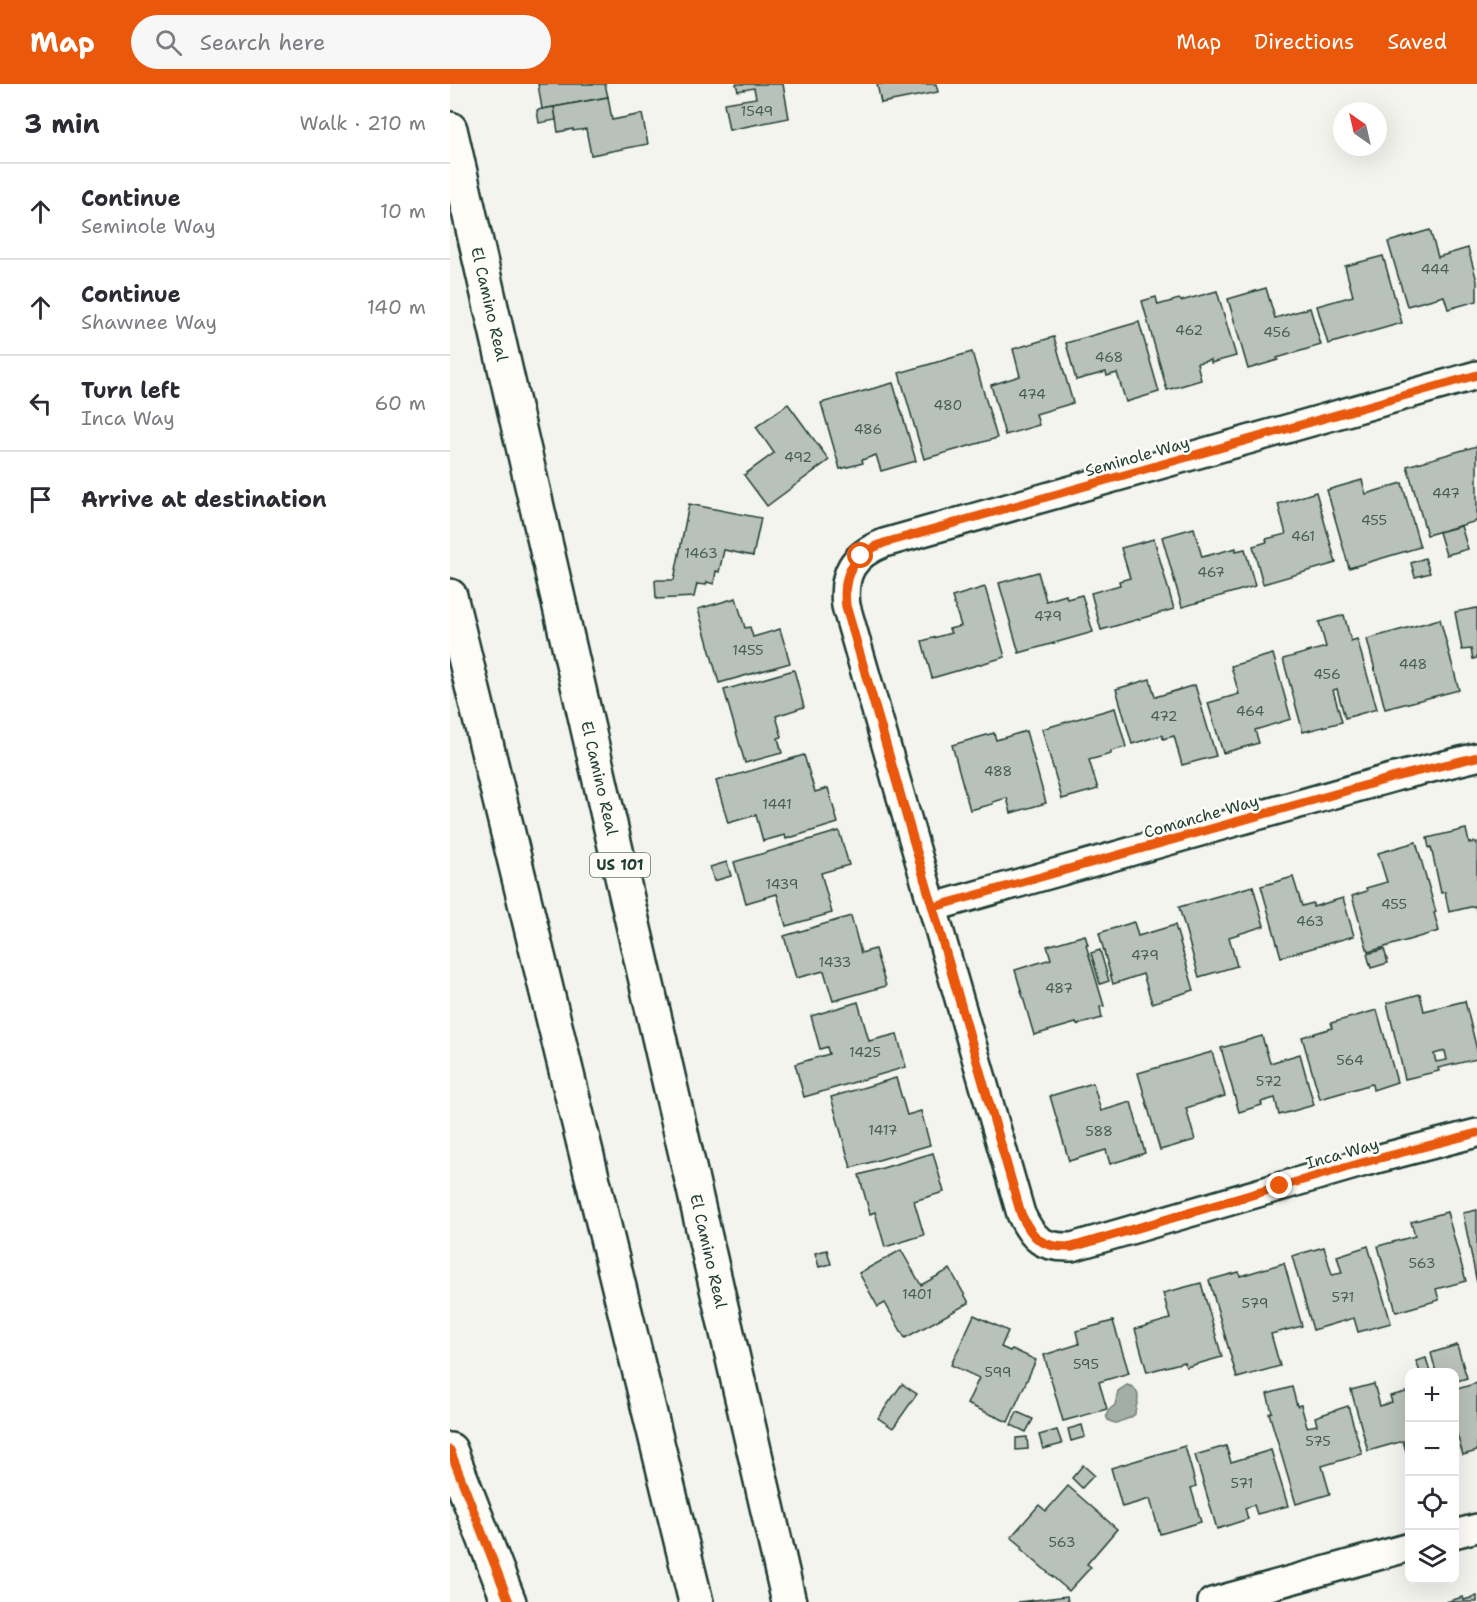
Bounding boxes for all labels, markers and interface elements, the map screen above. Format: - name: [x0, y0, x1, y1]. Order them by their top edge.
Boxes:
- search box: [131, 15, 551, 69]
- text: Map: [30, 23, 95, 61]
- icon: search: [152, 26, 185, 59]
- text: Search here: [200, 28, 325, 57]
- text: Map: [1176, 28, 1221, 56]
- text: Directions: [1254, 28, 1354, 56]
- text: Saved: [1387, 28, 1447, 56]
- house number: 1549: [741, 102, 773, 120]
- north arrow: [1333, 102, 1387, 156]
- text: 3 min: [24, 106, 100, 141]
- text: Walk · 210 m: [300, 110, 426, 136]
- text: Continue: [81, 184, 181, 213]
- icon: ahead: [24, 195, 57, 228]
- text: 10 m: [380, 198, 426, 224]
- text: Seminole Way: [81, 213, 216, 239]
- street label: El Camino Real: [466, 245, 513, 364]
- house number: 444: [1421, 260, 1450, 278]
- text: Continue: [81, 280, 181, 309]
- icon: ahead: [24, 291, 57, 324]
- text: 140 m: [367, 294, 426, 320]
- text: Shawnee Way: [81, 309, 217, 335]
- house number: 462: [1175, 321, 1203, 339]
- house number: 456: [1263, 323, 1291, 341]
- house number: 468: [1095, 348, 1123, 366]
- text: Turn left: [81, 376, 180, 405]
- house number: 474: [1018, 385, 1046, 403]
- icon: left: [24, 387, 57, 420]
- text: 60 m: [374, 390, 426, 416]
- house number: 480: [934, 396, 962, 414]
- text: Inca Way: [81, 405, 175, 431]
- house number: 486: [854, 420, 882, 438]
- street label: Seminole Way: [1082, 432, 1192, 481]
- house number: 492: [784, 448, 812, 466]
- icon: arrive: [24, 483, 57, 516]
- house number: 447: [1432, 484, 1460, 502]
- text: Arrive at destination: [81, 485, 327, 514]
- house number: 455: [1361, 511, 1387, 529]
- house number: 461: [1291, 527, 1315, 545]
- route start: [847, 542, 873, 568]
- house number: 1463: [684, 544, 718, 562]
- house number: 467: [1197, 563, 1225, 581]
- house number: 479: [1034, 607, 1062, 625]
- house number: 1455: [732, 641, 764, 659]
- house number: 448: [1399, 655, 1427, 673]
- house number: 456: [1313, 665, 1341, 683]
- house number: 464: [1236, 702, 1265, 720]
- house number: 472: [1150, 707, 1178, 725]
- street label: El Camino Real: [576, 719, 623, 838]
- house number: 488: [984, 762, 1012, 780]
- street label: Comanche Way: [1141, 790, 1261, 843]
- house number: 1441: [762, 795, 792, 813]
- road number: US 101: [590, 853, 650, 877]
- house number: 1439: [766, 875, 798, 893]
- house number: 455: [1381, 895, 1407, 913]
- house number: 463: [1296, 912, 1324, 930]
- house number: 479: [1131, 946, 1159, 964]
- house number: 1433: [819, 953, 851, 971]
- house number: 487: [1045, 979, 1073, 997]
- house number: 1425: [849, 1043, 881, 1061]
- house number: 564: [1336, 1051, 1364, 1069]
- house number: 572: [1256, 1072, 1282, 1090]
- house number: 1417: [868, 1121, 898, 1139]
- house number: 588: [1085, 1122, 1113, 1140]
- street label: Inca Way: [1303, 1133, 1381, 1174]
- route end: [1266, 1172, 1292, 1198]
- street label: El Camino Real: [685, 1192, 732, 1311]
- house number: 563: [1408, 1254, 1436, 1272]
- house number: 1401: [902, 1285, 932, 1303]
- house number: 571: [1332, 1288, 1354, 1306]
- house number: 579: [1242, 1294, 1268, 1312]
- house number: 595: [1073, 1355, 1099, 1373]
- house number: 599: [985, 1363, 1011, 1381]
- map controls: [1405, 1368, 1459, 1584]
- button: +: [1405, 1368, 1459, 1422]
- button: −: [1405, 1422, 1459, 1476]
- house number: 575: [1305, 1432, 1331, 1450]
- house number: 571: [1231, 1474, 1253, 1492]
- button: locate: [1405, 1476, 1459, 1530]
- button: layers: [1405, 1530, 1459, 1584]
- house number: 563: [1048, 1533, 1076, 1551]

